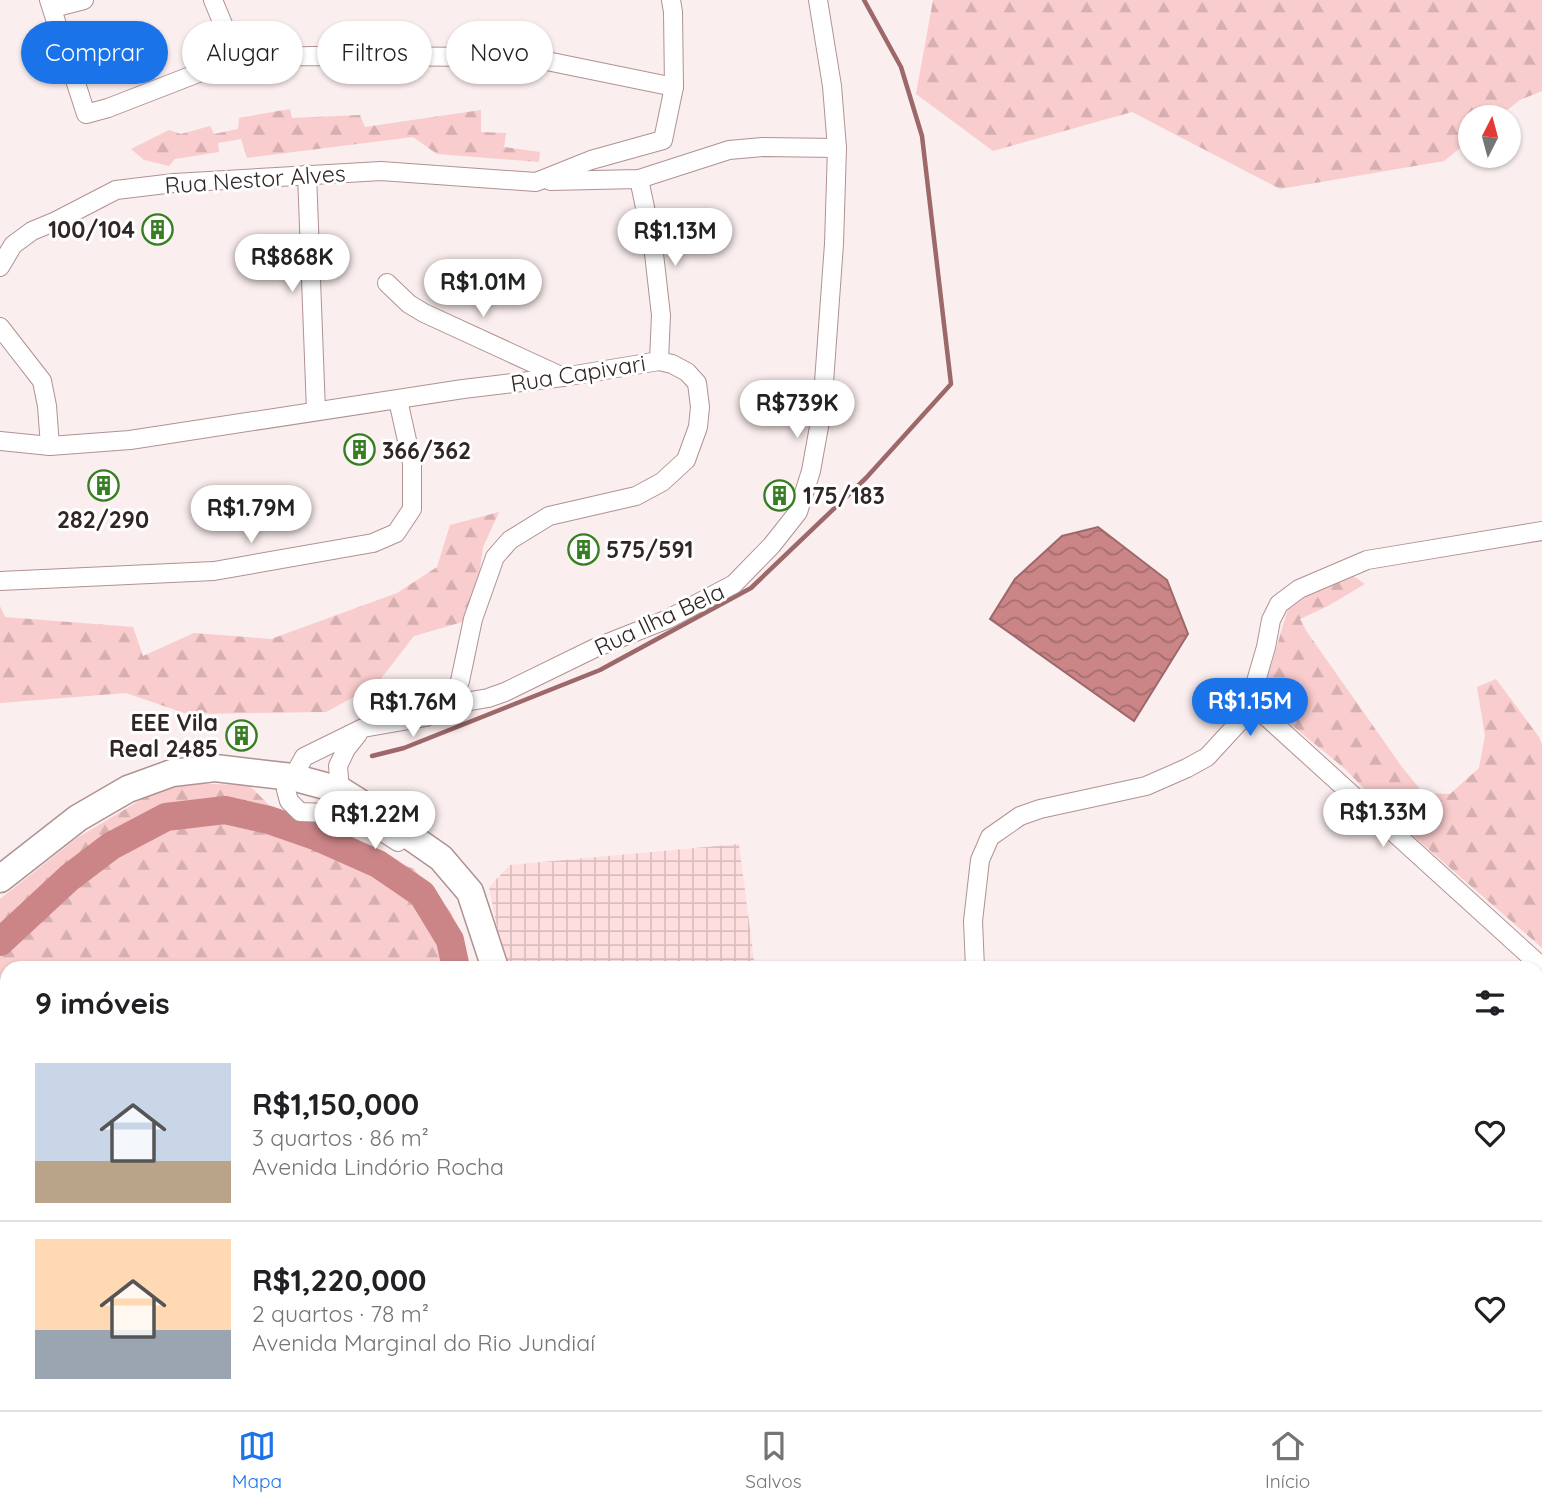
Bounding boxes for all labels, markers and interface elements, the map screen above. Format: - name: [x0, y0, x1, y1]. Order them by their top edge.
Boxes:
- chip: Comprar: [21, 21, 168, 84]
- chip: Alugar: [182, 21, 303, 84]
- chip: Filtros: [317, 21, 432, 84]
- chip: Novo: [446, 21, 553, 84]
- north arrow: [1458, 105, 1521, 168]
- map controls: [1458, 105, 1521, 168]
- street label: Rua Nestor Alves: [164, 158, 346, 200]
- pin: R$1.13M: [610, 208, 740, 268]
- building icon: 100/104: [141, 212, 175, 246]
- place label: 100/104: [48, 215, 135, 244]
- text: R$1.13M: [633, 216, 717, 245]
- pin: R$868K: [235, 234, 349, 294]
- text: R$868K: [251, 242, 333, 271]
- pin: R$1.01M: [418, 260, 548, 319]
- text: R$1.01M: [440, 267, 526, 296]
- street label: Rua Capivari: [508, 348, 648, 398]
- pin: R$739K: [740, 380, 854, 440]
- text: R$739K: [756, 388, 838, 417]
- building icon: 366/362: [342, 433, 376, 467]
- place label: 366/362: [382, 436, 471, 465]
- building icon: 282/290: [86, 468, 120, 502]
- building icon: 175/183: [763, 478, 797, 512]
- place label: 175/183: [803, 481, 885, 510]
- pin: R$1.79M: [186, 486, 316, 545]
- text: R$1.79M: [207, 493, 295, 522]
- place label: 282/290: [57, 505, 149, 534]
- building icon: 575/591: [566, 532, 600, 566]
- place label: 575/591: [606, 535, 693, 564]
- street label: Rua Ilha Bela: [589, 576, 729, 662]
- pin: R$1.15M: [1185, 678, 1315, 738]
- pin: R$1.76M: [348, 680, 478, 739]
- text: R$1.15M: [1208, 686, 1292, 715]
- text: R$1.76M: [369, 687, 457, 716]
- place label: EEE Vila Real 2485: [109, 708, 218, 763]
- building icon: EEE Vila Real 2485: [224, 718, 258, 752]
- pin: R$1.33M: [1318, 790, 1448, 849]
- pin: R$1.22M: [310, 792, 440, 851]
- text: R$1.33M: [1339, 797, 1427, 826]
- text: R$1.22M: [330, 799, 420, 828]
- text: 9 imóveis: [35, 984, 170, 1022]
- icon: filters: [1471, 984, 1509, 1022]
- text: R$1,150,000: [252, 1085, 419, 1123]
- icon: home: [91, 1091, 175, 1175]
- icon: heart: [1471, 1114, 1509, 1152]
- text: 3 quartos · 86 m²: [252, 1123, 429, 1152]
- text: Avenida Lindório Rocha: [252, 1152, 504, 1181]
- text: R$1,220,000: [252, 1261, 427, 1299]
- icon: home: [91, 1267, 175, 1351]
- icon: heart: [1471, 1290, 1509, 1328]
- text: 2 quartos · 78 m²: [252, 1299, 429, 1328]
- text: Avenida Marginal do Rio Jundiaí: [252, 1328, 595, 1357]
- tab: Mapa: [232, 1427, 282, 1493]
- tab: Salvos: [745, 1427, 802, 1493]
- tab: Início: [1265, 1427, 1310, 1493]

